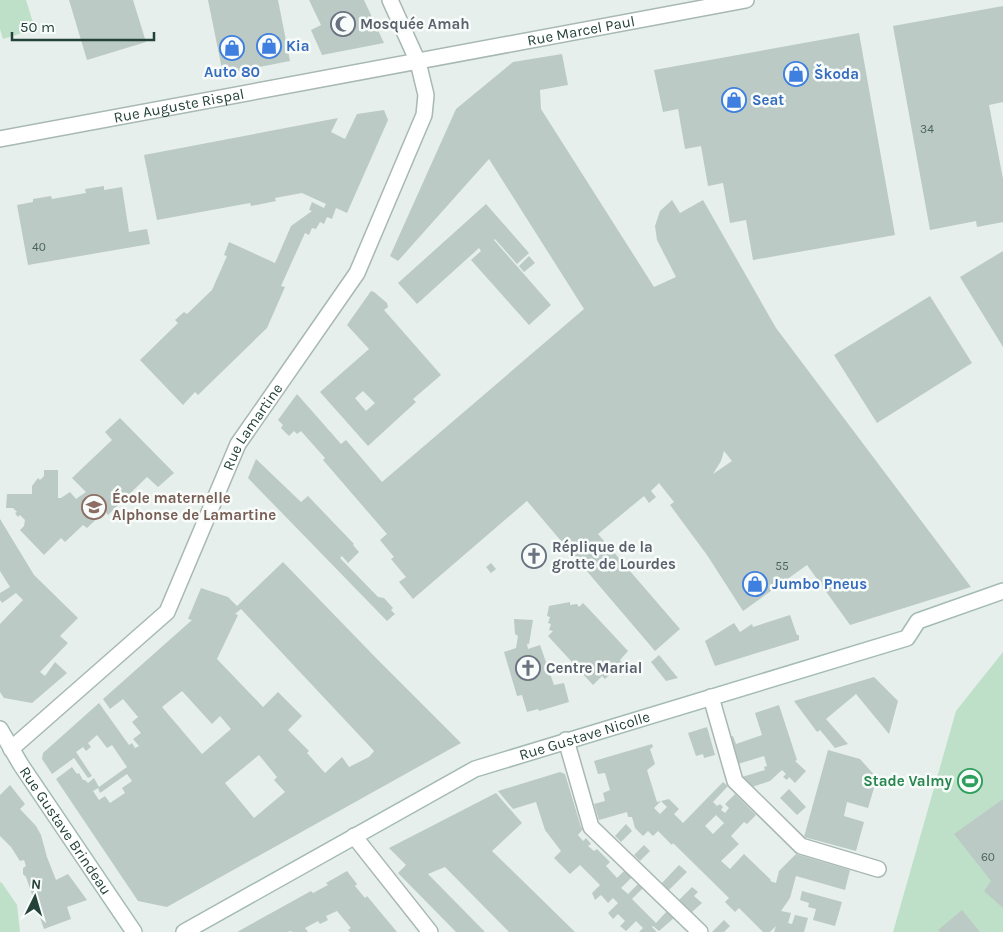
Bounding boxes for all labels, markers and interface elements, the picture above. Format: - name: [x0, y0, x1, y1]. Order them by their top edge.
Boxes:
- scale bar: [12, 10, 155, 42]
- mosque icon: Mosquée Amah: [330, 11, 356, 37]
- street label: Rue Marcel Paul: [526, 12, 636, 50]
- place label: Mosquée Amah: [360, 15, 470, 33]
- text: 50 m: [20, 18, 55, 36]
- shop icon: Kia: [256, 33, 282, 59]
- shop icon: Auto 80: [219, 35, 245, 61]
- place label: Kia: [286, 37, 310, 55]
- shop icon: Škoda: [783, 61, 809, 87]
- place label: Auto 80: [204, 63, 260, 81]
- place label: Škoda: [814, 63, 859, 83]
- street label: Rue Auguste Rispal: [112, 85, 246, 127]
- shop icon: Seat: [721, 87, 747, 113]
- place label: Seat: [752, 91, 784, 109]
- house number: 34: [920, 122, 934, 136]
- house number: 40: [32, 240, 46, 254]
- street label: Rue Lamartine: [219, 380, 286, 473]
- place label: École maternelle Alphonse de Lamartine: [112, 488, 276, 524]
- school or university icon: École maternelle Alphonse de Lamartine: [81, 494, 107, 520]
- place label: Réplique de la grotte de Lourdes: [552, 538, 676, 573]
- church icon: Réplique de la grotte de Lourdes: [521, 543, 547, 569]
- house number: 55: [775, 559, 789, 573]
- shop icon: Jumbo Pneus: [742, 571, 768, 597]
- place label: Jumbo Pneus: [772, 575, 867, 593]
- church icon: Centre Marial: [515, 655, 541, 681]
- place label: Centre Marial: [546, 659, 642, 677]
- street label: Rue Gustave Nicolle: [517, 707, 652, 764]
- street label: Rue Gustave Brindeau: [16, 763, 115, 898]
- sports icon: Stade Valmy: [957, 768, 983, 794]
- place label: Stade Valmy: [863, 772, 952, 790]
- house number: 60: [981, 850, 995, 864]
- north arrow: [10, 872, 60, 922]
- text: N: [30, 876, 42, 893]

